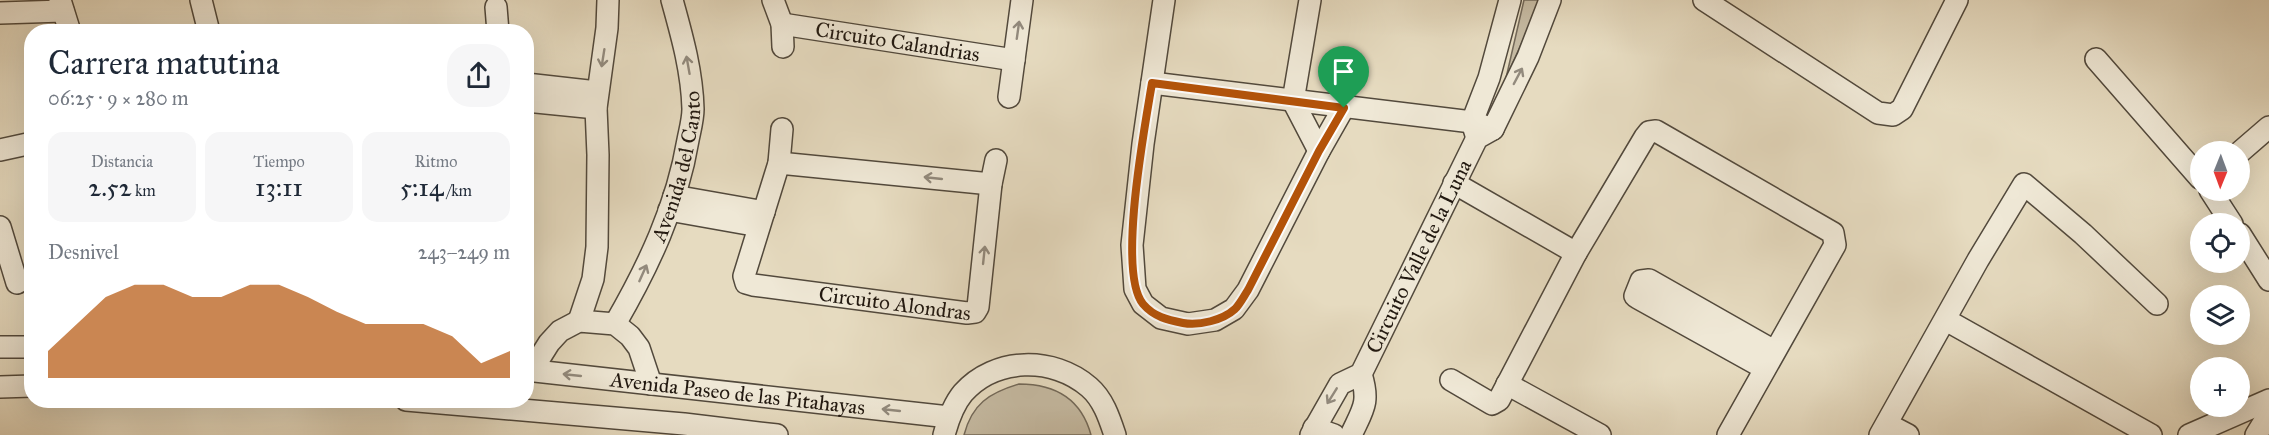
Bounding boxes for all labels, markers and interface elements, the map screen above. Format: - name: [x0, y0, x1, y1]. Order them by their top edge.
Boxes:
- street label: Circuito Calandrias: [813, 16, 982, 68]
- one-way arrow: [1012, 21, 1023, 40]
- text: Carrera matutina: [48, 43, 280, 83]
- button: share: [447, 44, 510, 107]
- pin: [1318, 46, 1369, 108]
- one-way arrow: [597, 48, 608, 67]
- icon: arrive: [1327, 55, 1360, 88]
- one-way arrow: [683, 56, 694, 76]
- one-way arrow: [1513, 67, 1524, 85]
- text: 06:25 · 9 × 280 m: [48, 86, 189, 110]
- street label: Avenida del Canto: [645, 90, 706, 247]
- north arrow: [2190, 141, 2250, 201]
- map controls: [2190, 141, 2250, 417]
- text: Distancia: [91, 152, 153, 171]
- text: Tiempo: [253, 152, 305, 171]
- text: Ritmo: [415, 152, 457, 171]
- street label: Circuito Valle de la Luna: [1360, 155, 1477, 358]
- text: 2.52: [88, 171, 131, 203]
- text: 13:11: [255, 171, 303, 203]
- text: 5:14: [400, 171, 443, 203]
- one-way arrow: [923, 172, 943, 183]
- text: km: [131, 181, 156, 200]
- text: /km: [443, 181, 472, 200]
- button: locate: [2190, 213, 2250, 273]
- text: Desnivel: [48, 240, 119, 264]
- text: 243–249 m: [418, 240, 510, 264]
- one-way arrow: [979, 245, 990, 265]
- one-way arrow: [638, 264, 649, 282]
- street label: Circuito Alondras: [817, 281, 972, 326]
- button: layers: [2190, 285, 2250, 345]
- button: +: [2190, 357, 2250, 417]
- street label: Avenida Paseo de las Pitahayas: [608, 366, 867, 421]
- one-way arrow: [562, 369, 582, 380]
- one-way arrow: [1326, 387, 1338, 404]
- one-way arrow: [881, 404, 901, 415]

